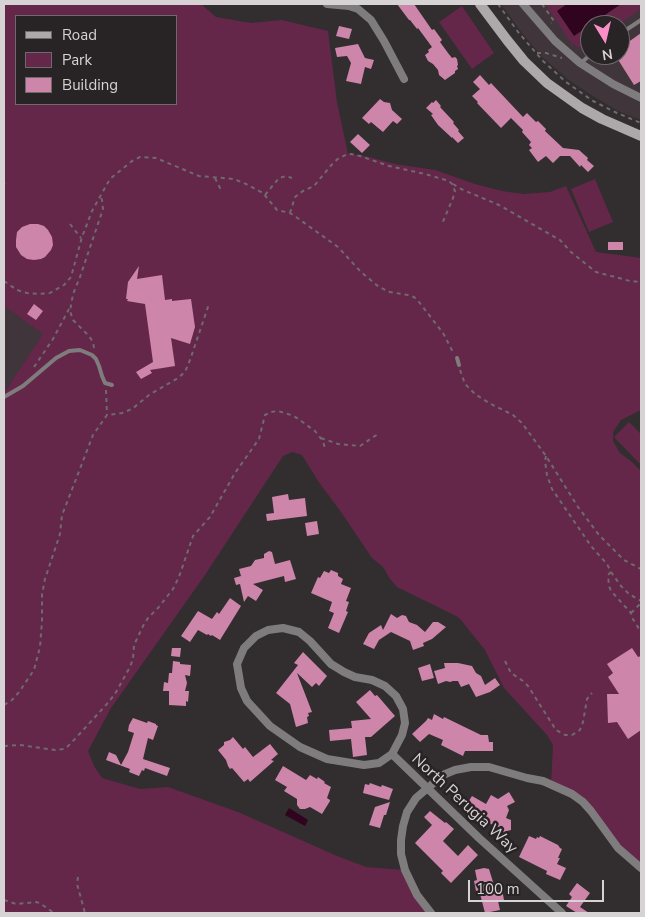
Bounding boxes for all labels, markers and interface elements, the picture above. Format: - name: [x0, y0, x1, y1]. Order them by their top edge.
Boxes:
- legend: [15, 15, 178, 105]
- north arrow: [580, 15, 630, 65]
- text: Road: [62, 25, 97, 45]
- text: N: [601, 44, 614, 65]
- text: Park: [62, 50, 92, 70]
- text: Building: [62, 75, 118, 95]
- street label: North Perugia Way: [407, 750, 521, 858]
- scale bar: [470, 870, 606, 902]
- text: 100 m: [476, 879, 520, 899]

